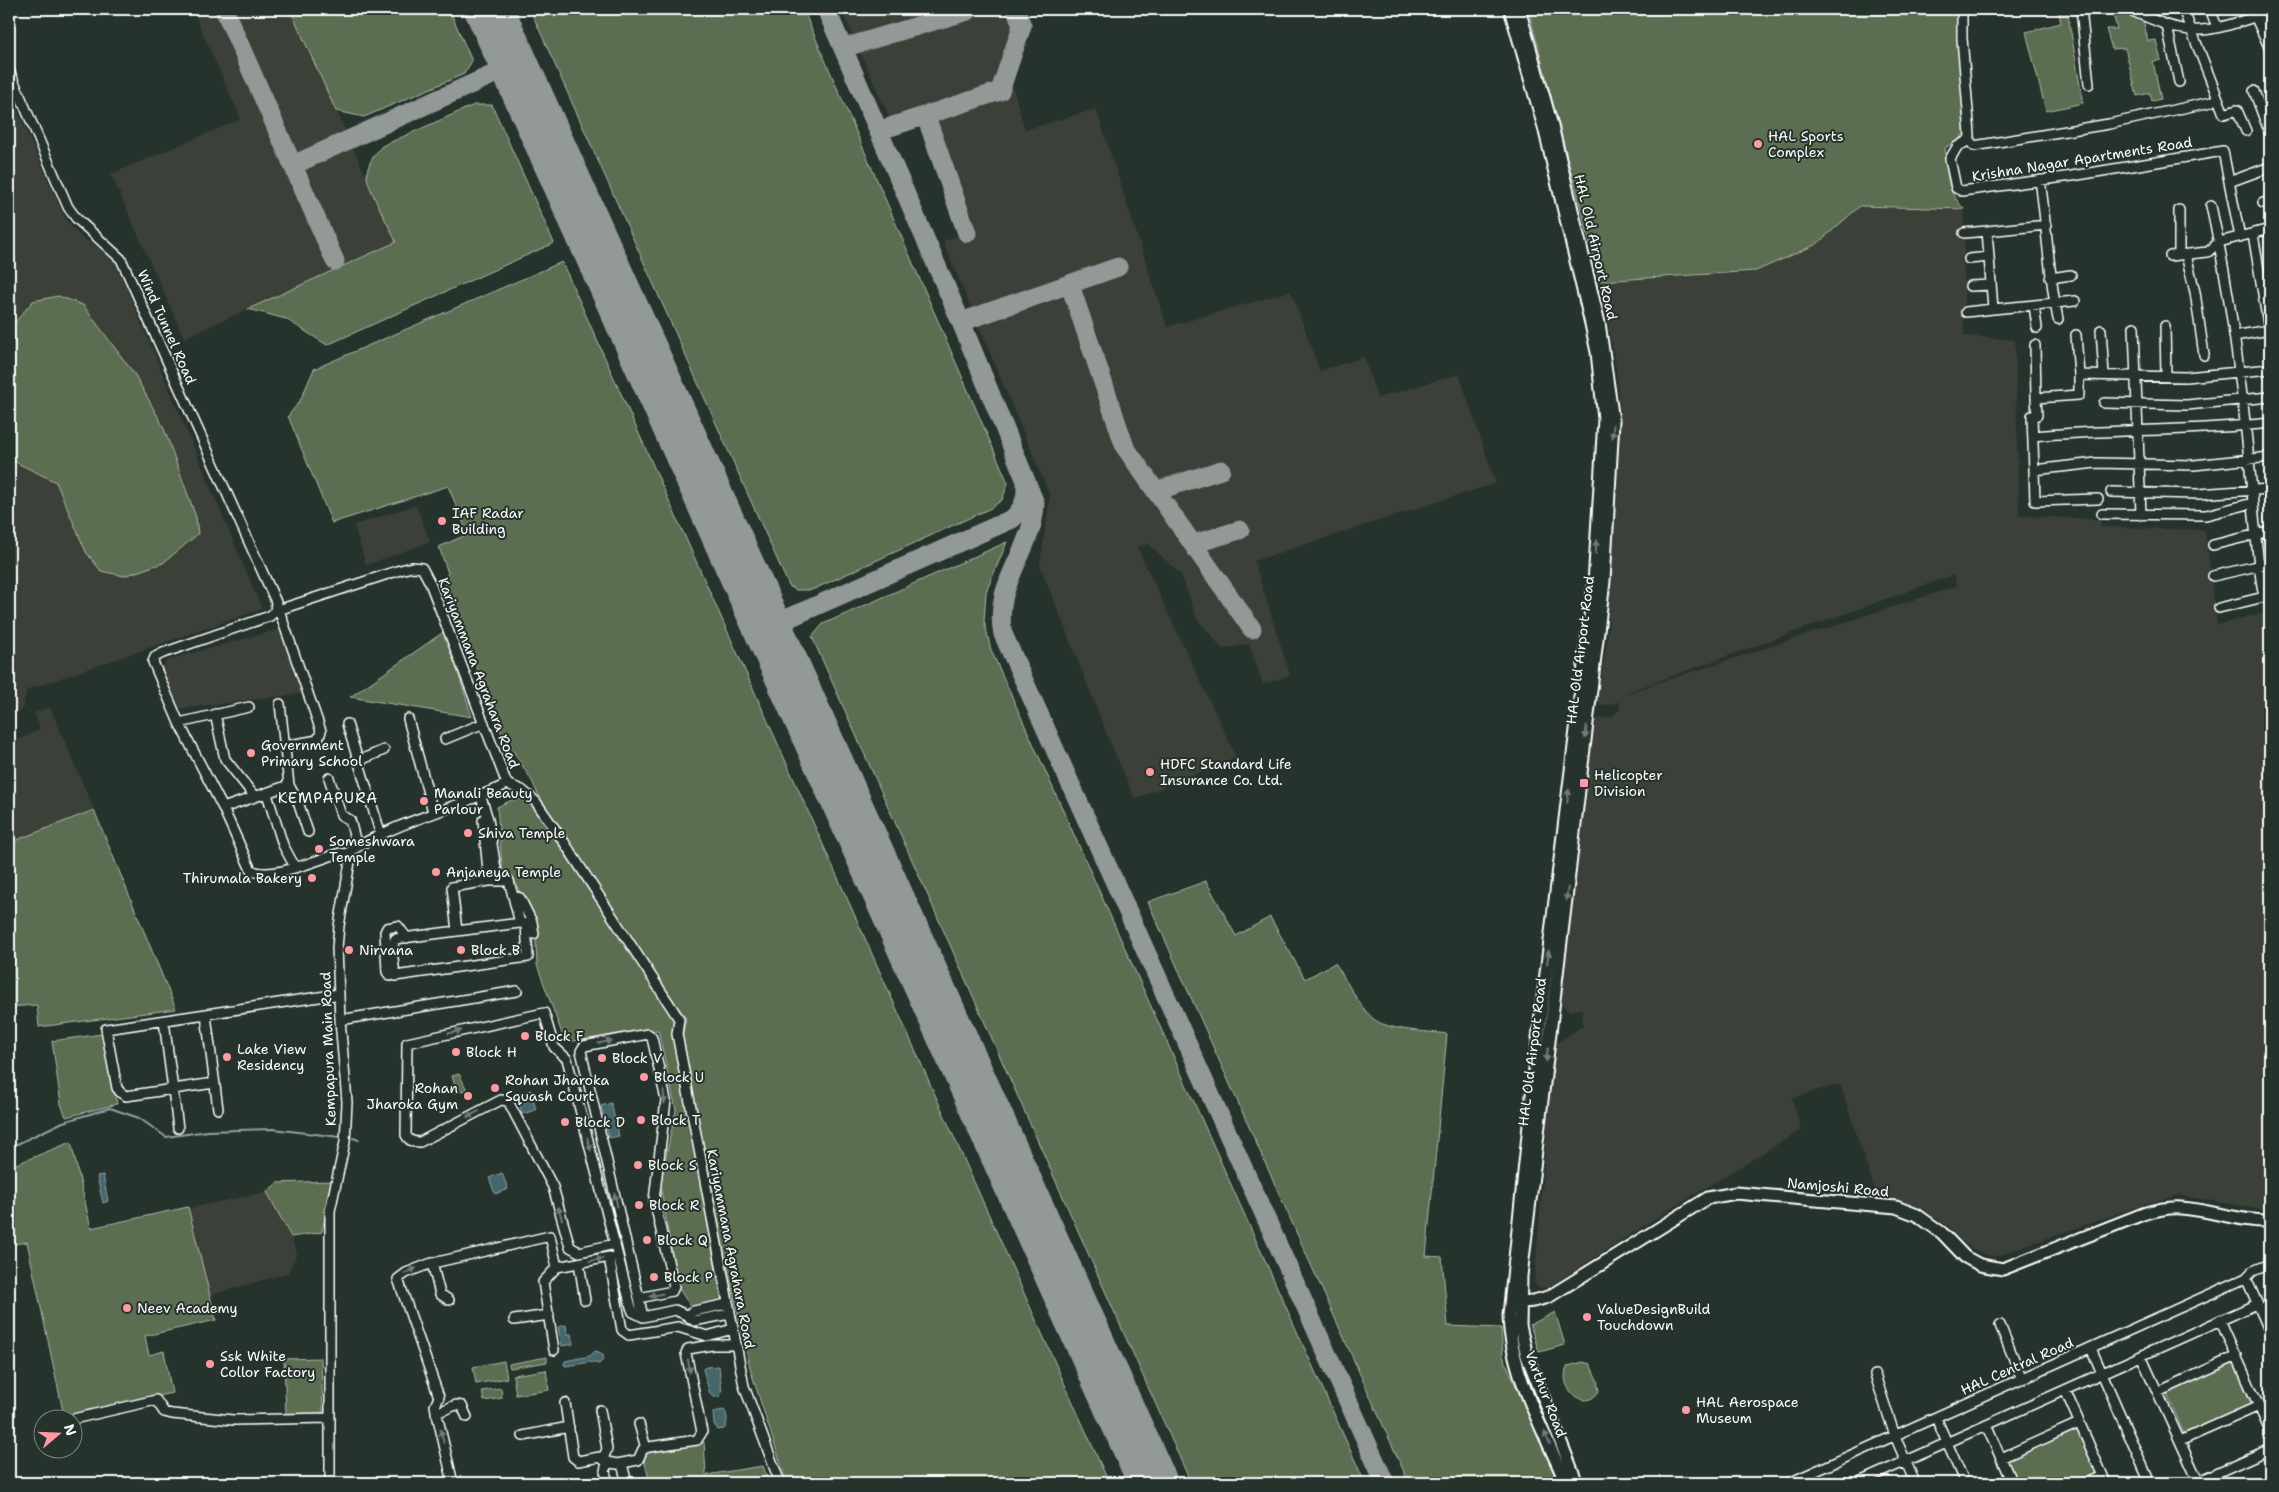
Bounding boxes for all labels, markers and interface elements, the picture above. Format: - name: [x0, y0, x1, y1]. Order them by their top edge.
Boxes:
- place label: HAL Sports Complex: [1768, 127, 1844, 161]
- street label: Krishna Nagar Apartments Road: [1970, 133, 2194, 185]
- marker: HAL Sports Complex: [1752, 138, 1764, 150]
- street label: HAL Old Airport Road: [1570, 172, 1622, 322]
- street label: Wind Tunnel Road: [134, 267, 200, 387]
- one-way arrow: [1608, 424, 1616, 440]
- place label: IAF Radar Building: [452, 504, 524, 538]
- marker: IAF Radar Building: [436, 515, 448, 527]
- one-way arrow: [1593, 539, 1601, 555]
- street label: Kariyammana Agrahara Road: [434, 575, 524, 771]
- street label: HAL Old Airport Road: [1562, 575, 1598, 725]
- one-way arrow: [1582, 725, 1590, 741]
- place label: Government Primary School: [261, 736, 363, 770]
- marker: Government Primary School: [245, 747, 257, 759]
- place label: HDFC Standard Life Insurance Co. Ltd.: [1160, 755, 1292, 789]
- marker: HDFC Standard Life Insurance Co. Ltd.: [1144, 766, 1156, 778]
- place label: Helicopter Division: [1594, 766, 1663, 800]
- marker: Helicopter Division: [1578, 777, 1590, 789]
- place label: Manali Beauty Parlour: [434, 784, 533, 818]
- one-way arrow: [1564, 787, 1572, 803]
- district label: KEMPAPURA: [278, 788, 378, 808]
- marker: Manali Beauty Parlour: [418, 795, 430, 807]
- place label: Shiva Temple: [478, 824, 566, 842]
- marker: Shiva Temple: [462, 827, 474, 839]
- place label: Someshwara Temple: [329, 832, 415, 866]
- marker: Someshwara Temple: [313, 843, 325, 855]
- place label: Anjaneya Temple: [446, 863, 561, 881]
- marker: Anjaneya Temple: [430, 866, 442, 878]
- place label: Thirumala Bakery: [183, 869, 302, 887]
- marker: Thirumala Bakery: [306, 872, 318, 884]
- one-way arrow: [1563, 886, 1571, 902]
- place label: Nirvana: [359, 941, 413, 959]
- place label: Block B: [471, 941, 520, 959]
- marker: Nirvana: [343, 944, 355, 956]
- marker: Block B: [455, 944, 467, 956]
- one-way arrow: [1544, 948, 1552, 964]
- street label: Kempapura Main Road: [316, 971, 340, 1126]
- street label: HAL Old Airport Road: [1514, 977, 1550, 1127]
- place label: Block F: [535, 1027, 584, 1045]
- one-way arrow: [447, 1028, 462, 1036]
- marker: Block F: [519, 1030, 531, 1042]
- one-way arrow: [597, 1037, 613, 1045]
- place label: Lake View Residency: [237, 1040, 307, 1074]
- place label: Block H: [466, 1043, 517, 1061]
- marker: Block H: [450, 1046, 462, 1058]
- one-way arrow: [1543, 1047, 1551, 1063]
- place label: Block V: [612, 1049, 663, 1067]
- marker: Lake View Residency: [221, 1051, 233, 1063]
- marker: Block V: [596, 1052, 608, 1064]
- place label: Block U: [654, 1068, 704, 1086]
- place label: Rohan Jharoka Squash Court: [505, 1071, 610, 1105]
- marker: Block U: [638, 1071, 650, 1083]
- place label: Rohan Jharoka Gym: [367, 1079, 458, 1113]
- marker: Rohan Jharoka Squash Court: [489, 1082, 501, 1094]
- one-way arrow: [660, 1089, 668, 1105]
- marker: Rohan Jharoka Gym: [462, 1090, 474, 1102]
- one-way arrow: [466, 1110, 480, 1118]
- place label: Block T: [651, 1111, 701, 1129]
- place label: Block D: [575, 1113, 625, 1131]
- marker: Block T: [635, 1114, 647, 1126]
- marker: Block D: [559, 1116, 571, 1128]
- one-way arrow: [585, 1137, 593, 1152]
- street label: Kariyammana Agrahara Road: [703, 1148, 759, 1350]
- place label: Block S: [648, 1156, 697, 1174]
- marker: Block S: [632, 1159, 644, 1171]
- street label: Namjoshi Road: [1786, 1174, 1890, 1200]
- one-way arrow: [612, 1192, 620, 1207]
- place label: Block R: [649, 1196, 700, 1214]
- marker: Block R: [633, 1199, 645, 1211]
- one-way arrow: [556, 1205, 564, 1220]
- place label: Block Q: [657, 1231, 708, 1249]
- marker: Block Q: [641, 1234, 653, 1246]
- one-way arrow: [588, 1255, 604, 1263]
- one-way arrow: [403, 1267, 418, 1276]
- place label: Block P: [664, 1268, 713, 1286]
- marker: Block P: [648, 1271, 660, 1283]
- one-way arrow: [647, 1291, 663, 1299]
- place label: Neev Academy: [137, 1299, 238, 1317]
- place label: ValueDesignBuild Touchdown: [1597, 1300, 1711, 1334]
- marker: Neev Academy: [121, 1302, 133, 1314]
- marker: ValueDesignBuild Touchdown: [1581, 1311, 1593, 1323]
- street label: HAL Central Road: [1958, 1333, 2076, 1399]
- place label: Ssk White Collor Factory: [220, 1347, 315, 1381]
- street label: Varthur Road: [1521, 1348, 1571, 1440]
- marker: Ssk White Collor Factory: [204, 1358, 216, 1370]
- one-way arrow: [685, 1359, 693, 1375]
- place label: HAL Aerospace Museum: [1696, 1393, 1799, 1427]
- marker: HAL Aerospace Museum: [1680, 1404, 1692, 1416]
- north arrow: [32, 1410, 82, 1460]
- text: N: [60, 1422, 81, 1438]
- one-way arrow: [438, 1428, 446, 1443]
- one-way arrow: [1542, 1431, 1550, 1445]

